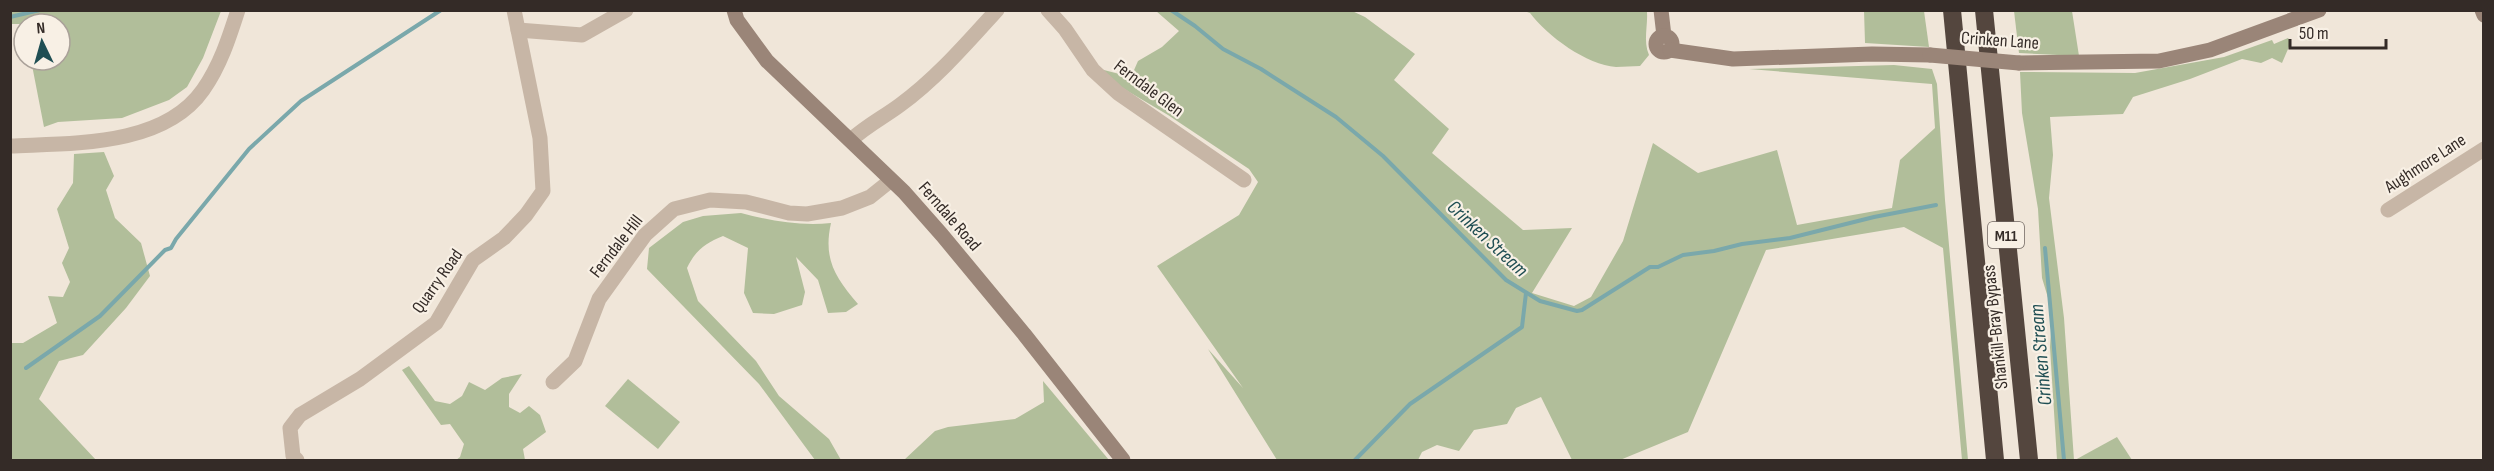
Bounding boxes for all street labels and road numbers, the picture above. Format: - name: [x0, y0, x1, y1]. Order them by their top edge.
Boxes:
- street label: Crinken Lane: [1960, 27, 2040, 54]
- street label: Ferndale Glen: [1110, 55, 1188, 121]
- street label: Aughmore Lane: [2380, 129, 2470, 198]
- street label: Ferndale Road: [914, 178, 985, 255]
- street label: Ferndale Hill: [585, 211, 647, 282]
- road number: M11: [1988, 222, 2024, 248]
- street label: Quarry Road: [408, 245, 467, 317]
- street label: Shankill-Bray Bypass: [1979, 264, 2012, 390]

